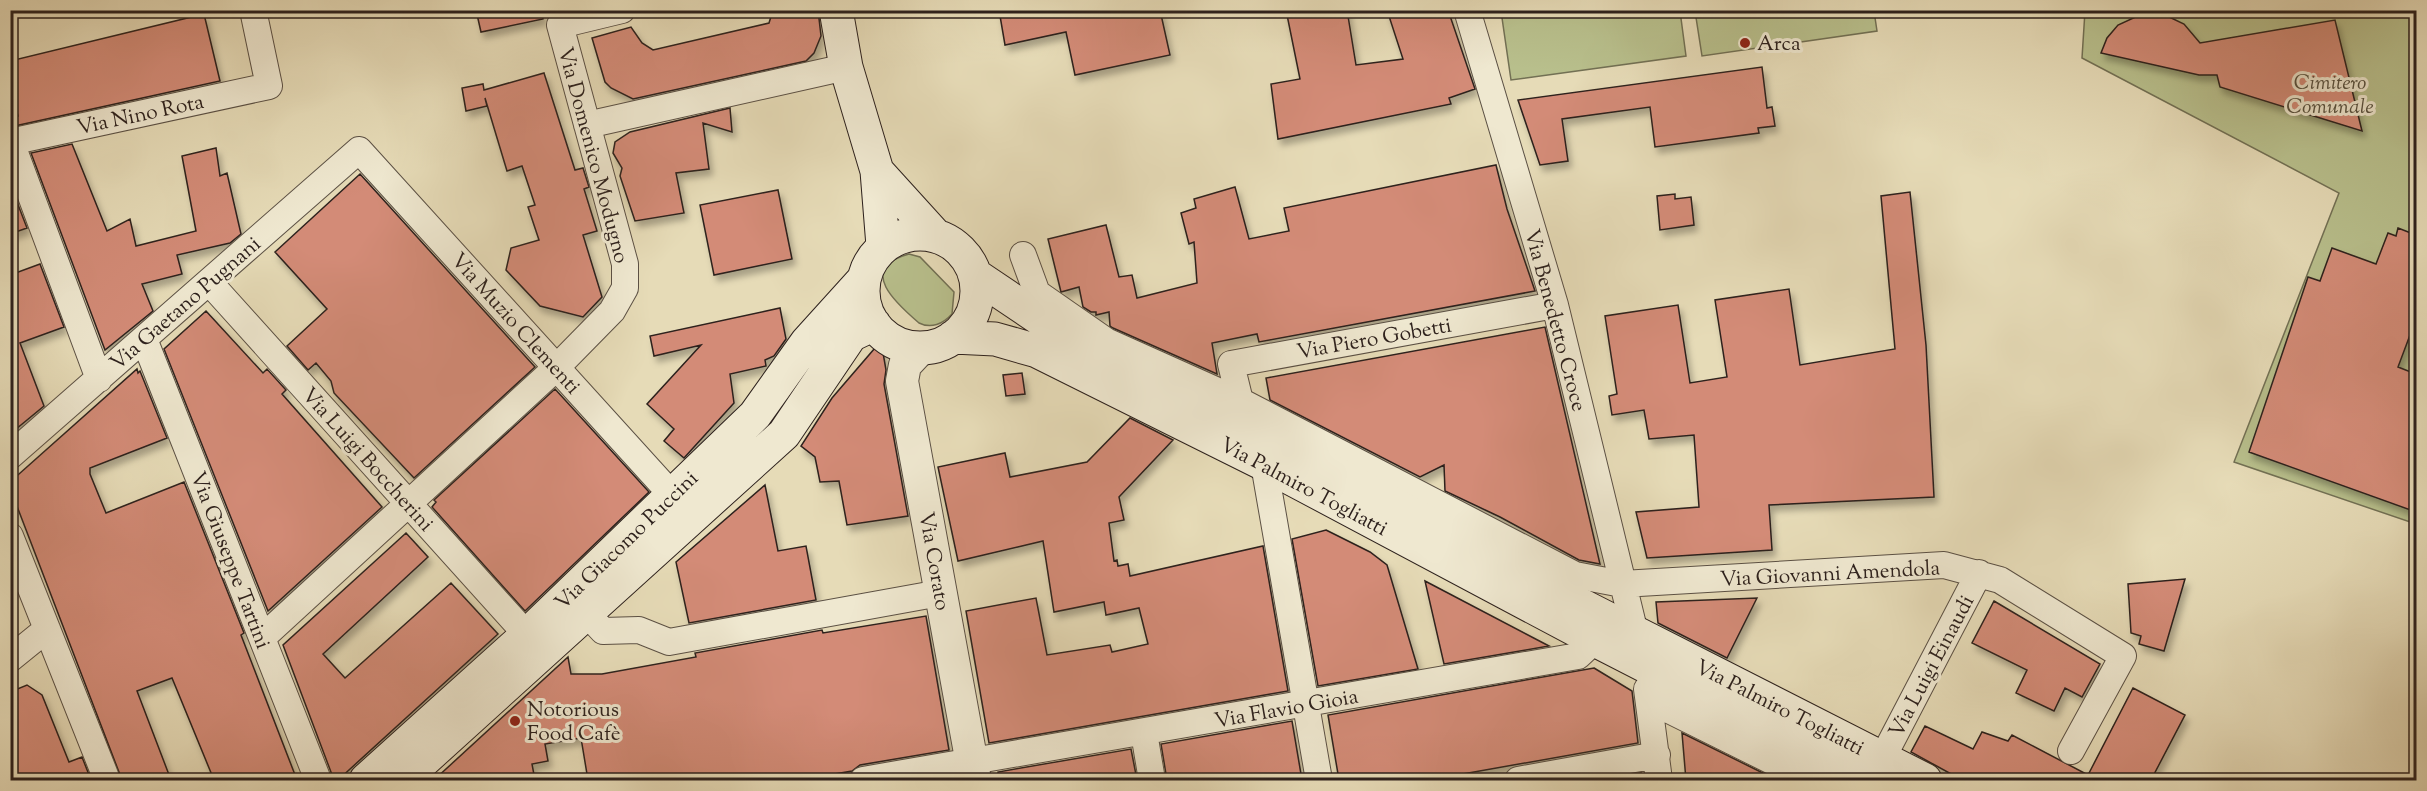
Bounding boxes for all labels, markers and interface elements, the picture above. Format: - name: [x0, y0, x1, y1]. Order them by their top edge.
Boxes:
- place label: Arca: [1757, 30, 1801, 60]
- marker: Arca: [1738, 36, 1752, 50]
- street label: Via Domenico Modugno: [549, 44, 635, 267]
- park label: Cimitero Comunale: [2286, 69, 2374, 123]
- street label: Via Nino Rota: [74, 88, 207, 144]
- street label: Via Benedetto Croce: [1515, 226, 1593, 415]
- street label: Via Gaetano Pugnani: [104, 230, 268, 379]
- street label: Via Muzio Clementi: [443, 247, 586, 402]
- street label: Via Piero Gobetti: [1295, 312, 1454, 368]
- street label: Via Luigi Boccherini: [294, 382, 440, 539]
- street label: Via Palmiro Togliatti: [1214, 431, 1392, 545]
- street label: Via Giacomo Puccini: [549, 465, 706, 618]
- street label: Via Giuseppe Tartini: [181, 468, 277, 654]
- street label: Via Corato: [910, 510, 956, 613]
- street label: Via Giovanni Amendola: [1719, 554, 1941, 596]
- street label: Via Luigi Einaudi: [1883, 590, 1983, 744]
- street label: Via Palmiro Togliatti: [1689, 653, 1869, 764]
- street label: Via Flavio Gioia: [1212, 682, 1361, 737]
- place label: Notorious Food Cafè: [527, 696, 621, 750]
- marker: Notorious Food Cafè: [508, 714, 522, 728]

